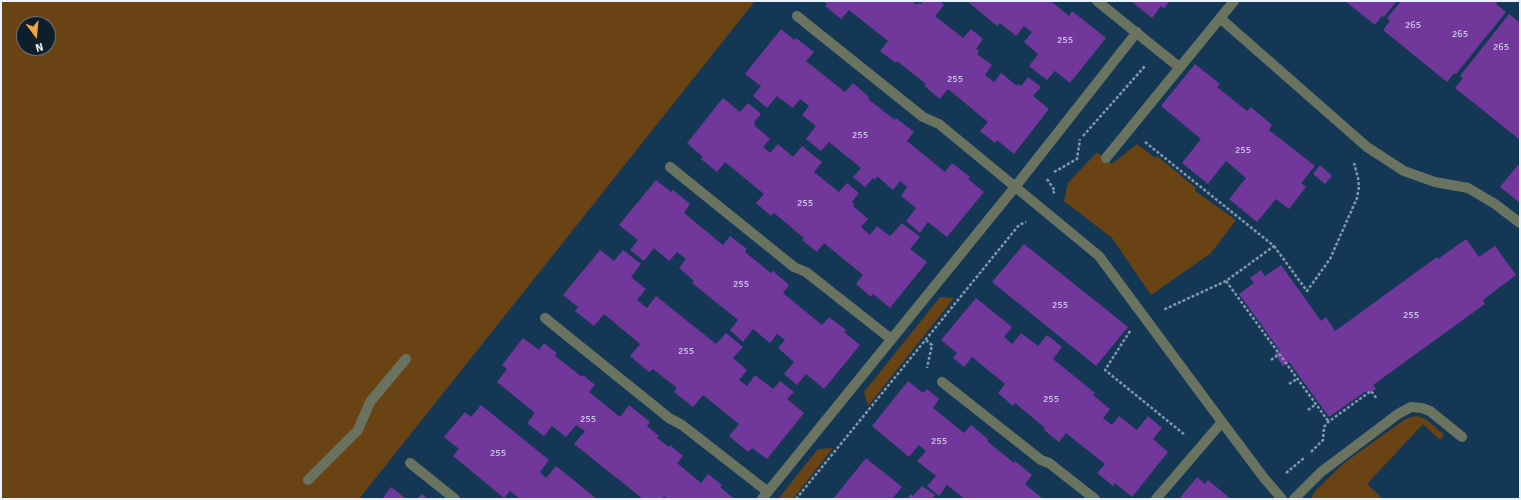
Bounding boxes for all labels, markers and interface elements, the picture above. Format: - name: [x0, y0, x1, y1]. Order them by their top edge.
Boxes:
- north arrow: [16, 16, 56, 56]
- house number: 265: [1405, 19, 1421, 31]
- house number: 265: [1452, 28, 1468, 40]
- house number: 255: [1057, 34, 1073, 46]
- text: N: [34, 40, 45, 54]
- house number: 265: [1493, 41, 1509, 53]
- house number: 255: [947, 73, 963, 85]
- house number: 255: [852, 129, 868, 141]
- house number: 255: [1235, 144, 1251, 156]
- house number: 255: [797, 197, 813, 209]
- house number: 255: [733, 278, 749, 290]
- house number: 255: [1052, 299, 1068, 311]
- house number: 255: [1403, 309, 1419, 321]
- house number: 255: [678, 345, 694, 357]
- house number: 255: [1043, 393, 1059, 405]
- house number: 255: [580, 413, 596, 425]
- house number: 255: [931, 435, 947, 447]
- house number: 255: [490, 447, 506, 459]

